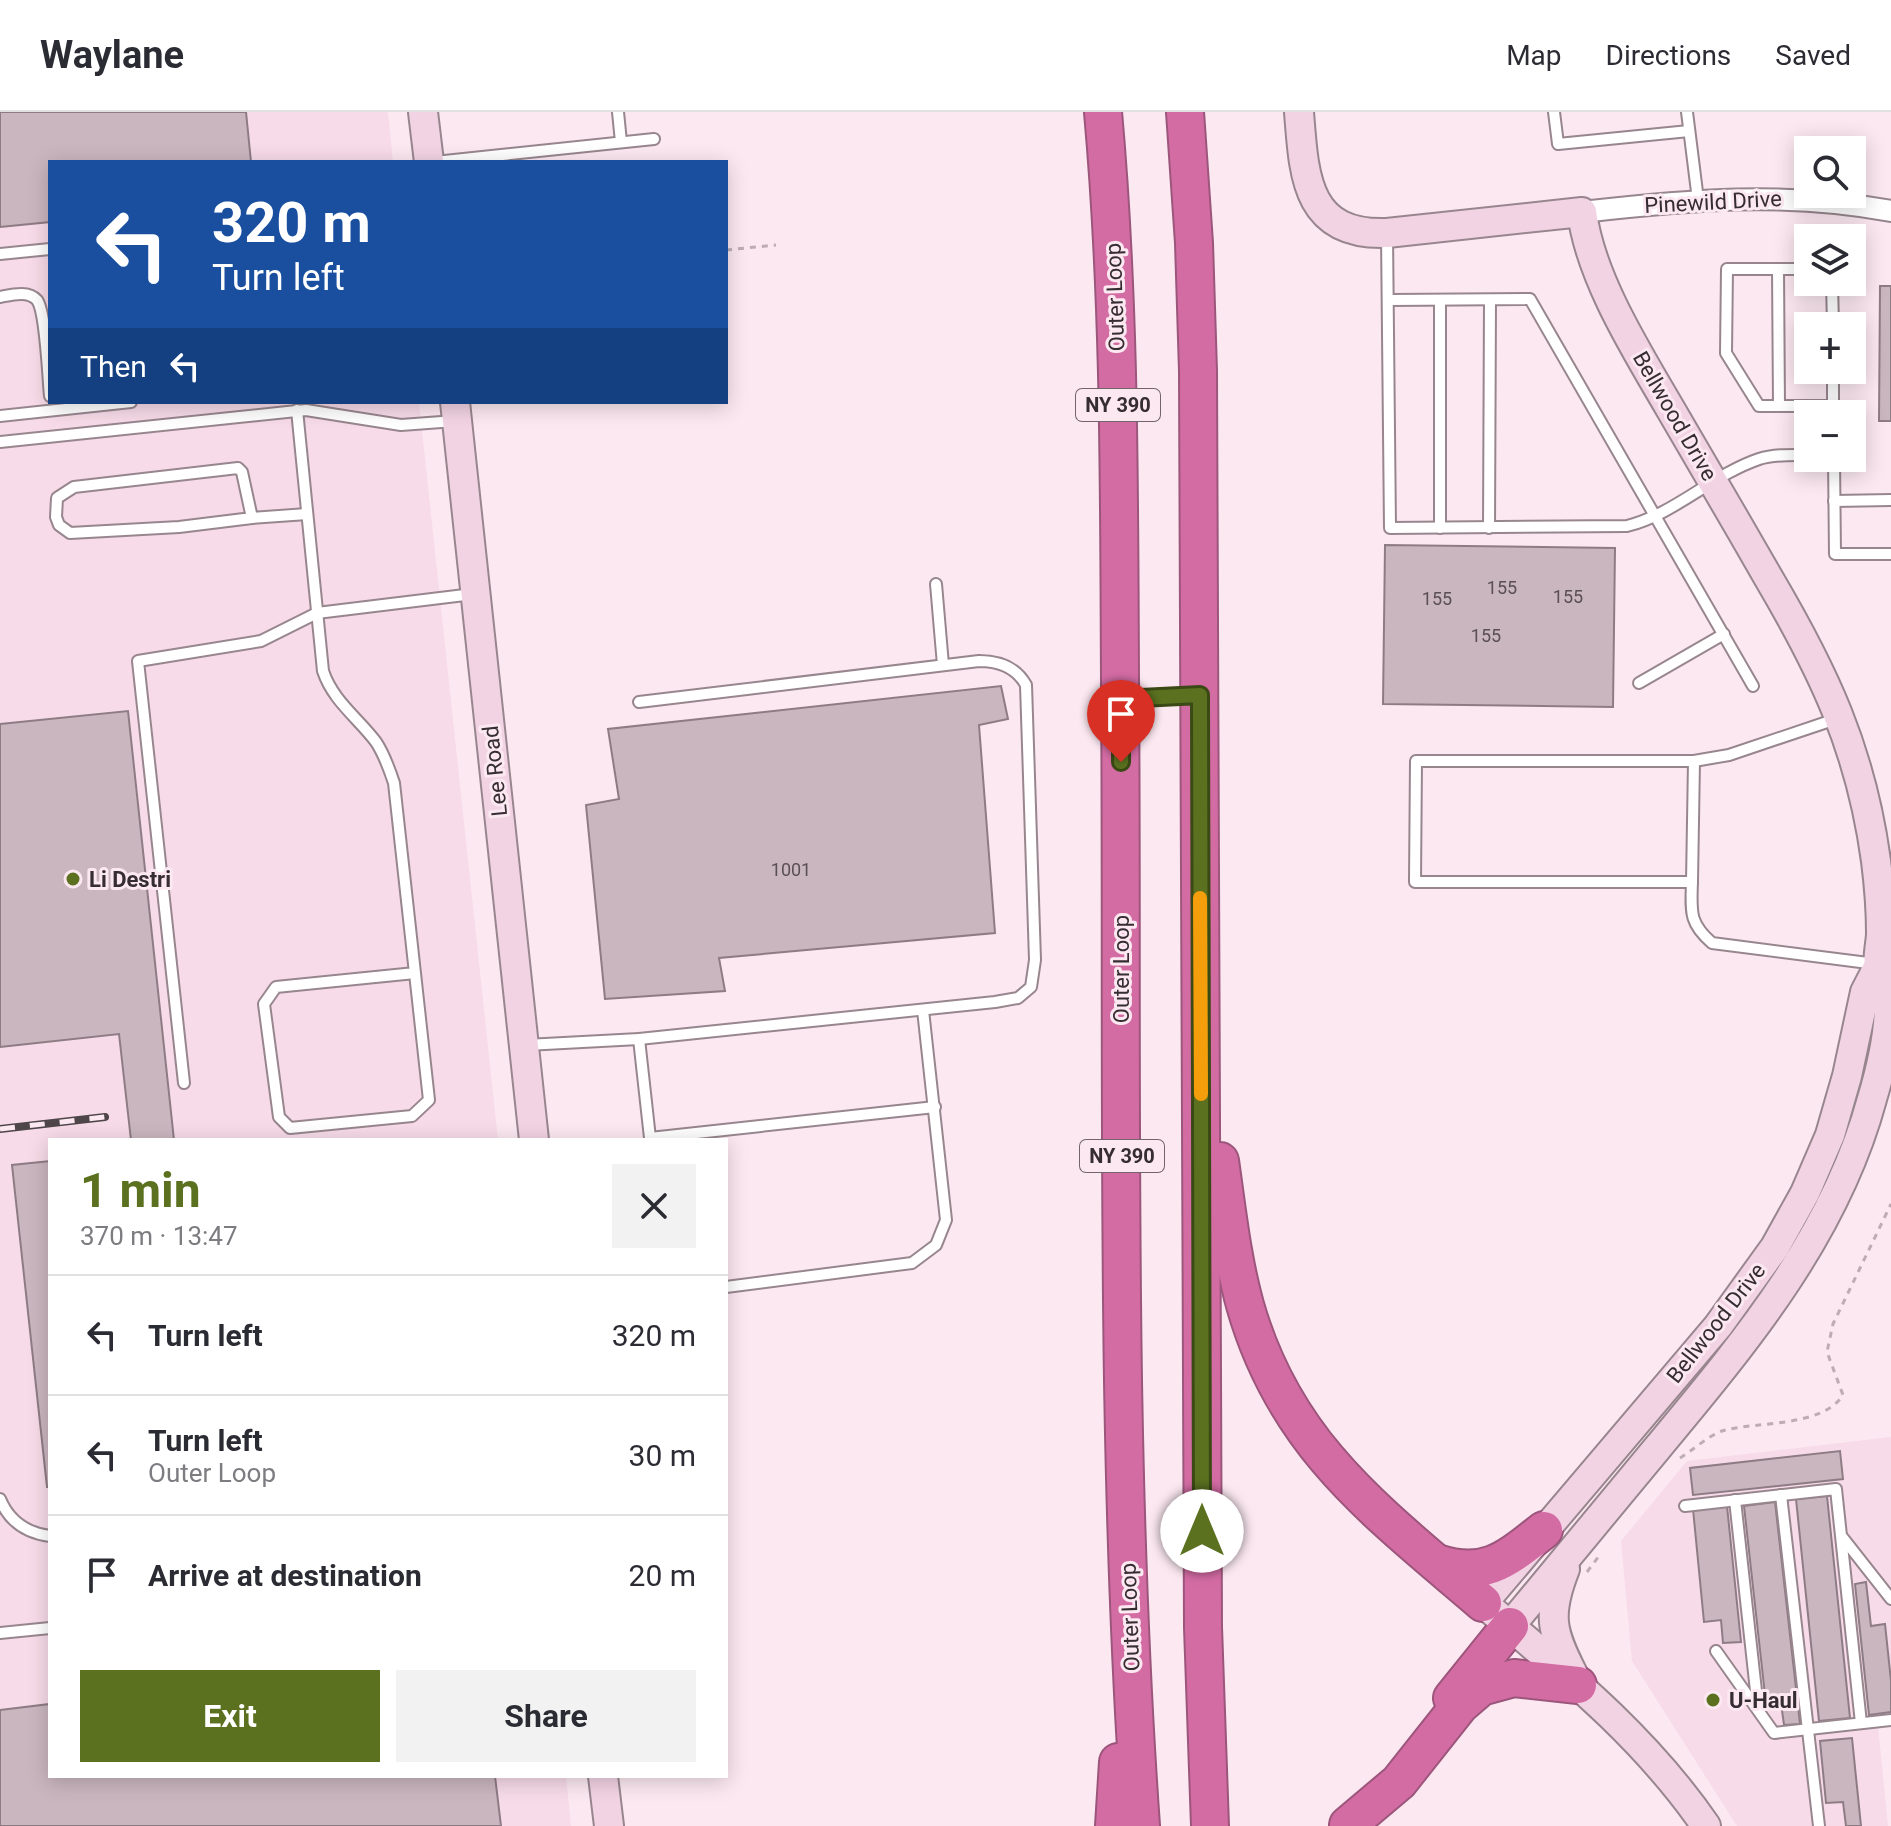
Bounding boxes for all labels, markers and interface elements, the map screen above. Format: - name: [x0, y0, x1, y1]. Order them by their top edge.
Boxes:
- text: Waylane: [40, 33, 184, 77]
- text: Map: [1506, 39, 1562, 72]
- text: Directions: [1606, 39, 1731, 72]
- text: Saved: [1775, 39, 1851, 72]
- map controls: [1794, 136, 1866, 472]
- button: search: [1794, 136, 1866, 208]
- street label: Pinewild Drive: [1644, 186, 1782, 218]
- text: 320 m: [212, 190, 371, 256]
- icon: left: [80, 192, 184, 296]
- button: layers: [1794, 224, 1866, 296]
- street label: Outer Loop: [1101, 242, 1129, 352]
- text: Turn left: [212, 257, 345, 299]
- button: +: [1794, 312, 1866, 384]
- icon: left: [163, 344, 207, 388]
- street label: Bellwood Drive: [1628, 347, 1722, 485]
- text: Then: [80, 349, 147, 384]
- road number: NY 390: [1076, 389, 1160, 421]
- button: −: [1794, 400, 1866, 472]
- house number: 155: [1487, 577, 1517, 598]
- house number: 155: [1553, 586, 1583, 607]
- house number: 155: [1422, 588, 1452, 609]
- house number: 155: [1471, 625, 1501, 646]
- pin: [1087, 680, 1155, 762]
- icon: arrive: [1099, 692, 1143, 736]
- street label: Lee Road: [478, 724, 512, 818]
- house number: 1001: [771, 859, 811, 880]
- place label: Li Destri: [89, 867, 171, 892]
- marker: Li Destri: [64, 870, 82, 888]
- street label: Outer Loop: [1109, 915, 1134, 1023]
- road number: NY 390: [1080, 1140, 1164, 1172]
- text: 1 min: [80, 1162, 201, 1219]
- button: close: [612, 1164, 696, 1248]
- text: 370 m · 13:47: [80, 1221, 238, 1251]
- street label: Bellwood Drive: [1662, 1258, 1770, 1388]
- icon: left: [80, 1313, 124, 1357]
- text: Turn left: [148, 1318, 263, 1353]
- text: 320 m: [612, 1318, 696, 1353]
- text: Turn left: [148, 1423, 263, 1458]
- icon: left: [80, 1433, 124, 1477]
- text: 30 m: [629, 1438, 696, 1473]
- text: Outer Loop: [148, 1458, 276, 1488]
- position arrow: [1160, 1489, 1244, 1573]
- icon: arrive: [80, 1553, 124, 1597]
- text: Arrive at destination: [148, 1558, 422, 1593]
- text: 20 m: [629, 1558, 696, 1593]
- street label: Outer Loop: [1116, 1562, 1144, 1672]
- button: Exit: [80, 1670, 380, 1762]
- button: Share: [396, 1670, 696, 1762]
- place label: U-Haul: [1729, 1688, 1798, 1713]
- marker: U-Haul: [1704, 1691, 1722, 1709]

